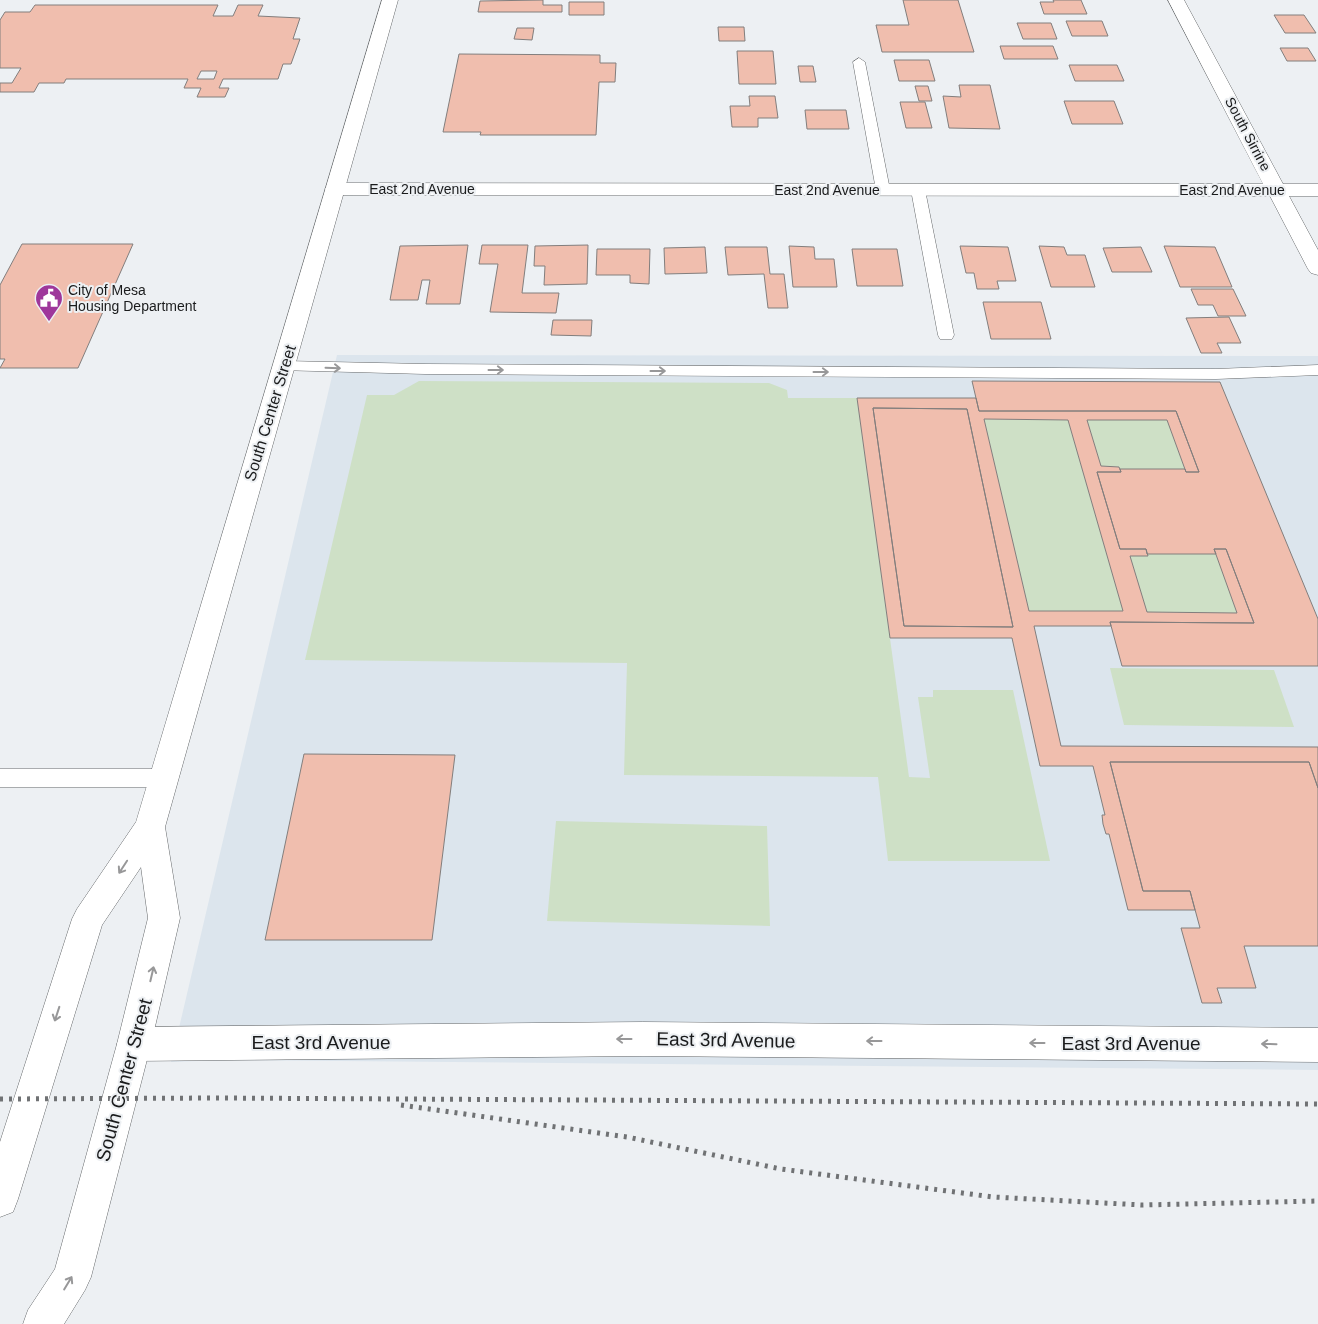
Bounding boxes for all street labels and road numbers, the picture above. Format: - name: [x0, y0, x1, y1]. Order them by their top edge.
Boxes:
- street label: South Sirrine: [1222, 95, 1274, 174]
- street label: East 2nd Avenue: [369, 181, 475, 197]
- street label: East 2nd Avenue: [774, 182, 880, 198]
- street label: East 2nd Avenue: [1179, 182, 1285, 198]
- street label: South Center Street: [241, 342, 299, 483]
- street label: South Center Street: [92, 995, 156, 1164]
- street label: East 3rd Avenue: [656, 1028, 796, 1052]
- street label: East 3rd Avenue: [251, 1032, 391, 1053]
- street label: East 3rd Avenue: [1061, 1033, 1201, 1054]

